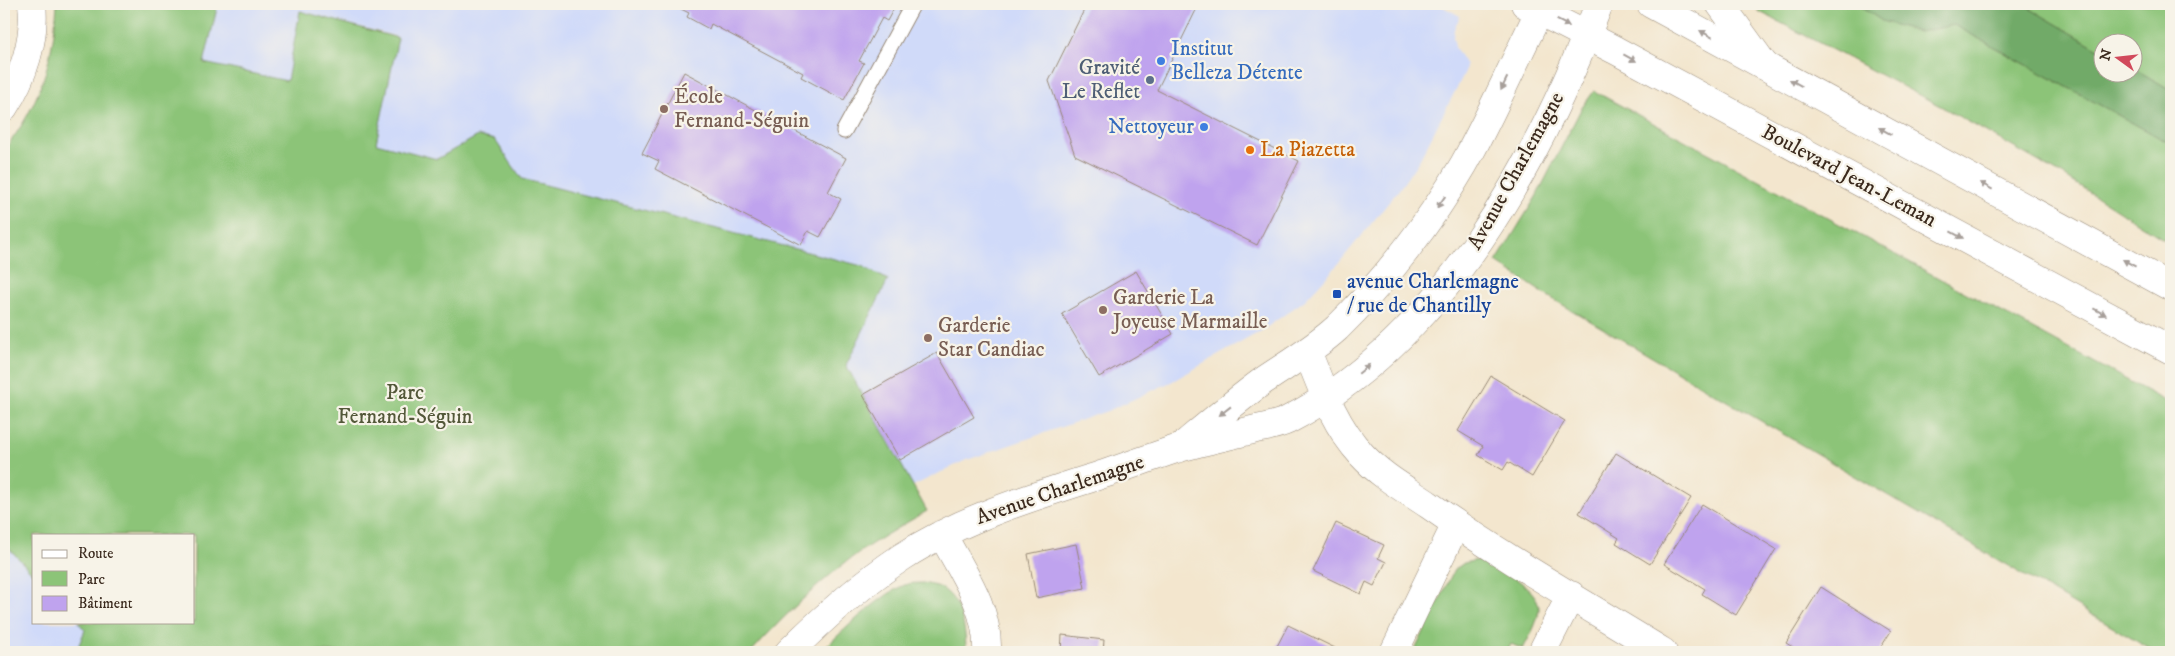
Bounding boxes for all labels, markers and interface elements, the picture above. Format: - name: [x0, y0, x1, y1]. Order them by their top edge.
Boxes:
- one-way arrow: [1556, 19, 1570, 27]
- one-way arrow: [1699, 30, 1714, 38]
- north arrow: [2092, 32, 2142, 82]
- place label: Institut Belleza Détente: [1171, 36, 1303, 86]
- text: N: [2096, 47, 2117, 63]
- one-way arrow: [1623, 53, 1637, 62]
- place label: Gravité Le Reflet: [1062, 55, 1140, 105]
- marker: Institut Belleza Détente: [1155, 55, 1167, 67]
- marker: Gravité Le Reflet: [1144, 74, 1156, 86]
- one-way arrow: [1500, 77, 1508, 91]
- one-way arrow: [1789, 79, 1804, 87]
- place label: École Fernand-Séguin: [674, 83, 809, 134]
- street label: Avenue Charlemagne: [1462, 87, 1570, 254]
- marker: École Fernand-Séguin: [658, 103, 670, 115]
- place label: Nettoyeur: [1108, 114, 1194, 140]
- street label: Boulevard Jean-Leman: [1757, 119, 1941, 233]
- marker: Nettoyeur: [1198, 121, 1210, 133]
- one-way arrow: [1878, 127, 1893, 135]
- place label: La Piazetta: [1260, 137, 1355, 163]
- marker: La Piazetta: [1244, 144, 1256, 156]
- one-way arrow: [1979, 181, 1993, 190]
- one-way arrow: [1436, 195, 1446, 209]
- one-way arrow: [1950, 231, 1965, 239]
- one-way arrow: [2122, 259, 2135, 268]
- place label: avenue Charlemagne / rue de Chantilly: [1347, 269, 1519, 319]
- place label: Garderie La Joyeuse Marmaille: [1111, 285, 1268, 335]
- marker: avenue Charlemagne / rue de Chantilly: [1331, 288, 1343, 300]
- marker: Garderie La Joyeuse Marmaille: [1097, 304, 1109, 316]
- one-way arrow: [2093, 308, 2108, 316]
- place label: Garderie Star Candiac: [938, 313, 1045, 363]
- marker: Garderie Star Candiac: [922, 332, 934, 344]
- one-way arrow: [1358, 363, 1371, 374]
- park label: Parc Fernand-Séguin: [337, 380, 473, 430]
- one-way arrow: [1219, 406, 1232, 417]
- street label: Avenue Charlemagne: [973, 449, 1148, 531]
- legend: [32, 534, 195, 624]
- text: Route: [78, 544, 113, 563]
- text: Parc: [78, 570, 106, 589]
- text: Bâtiment: [78, 594, 133, 613]

